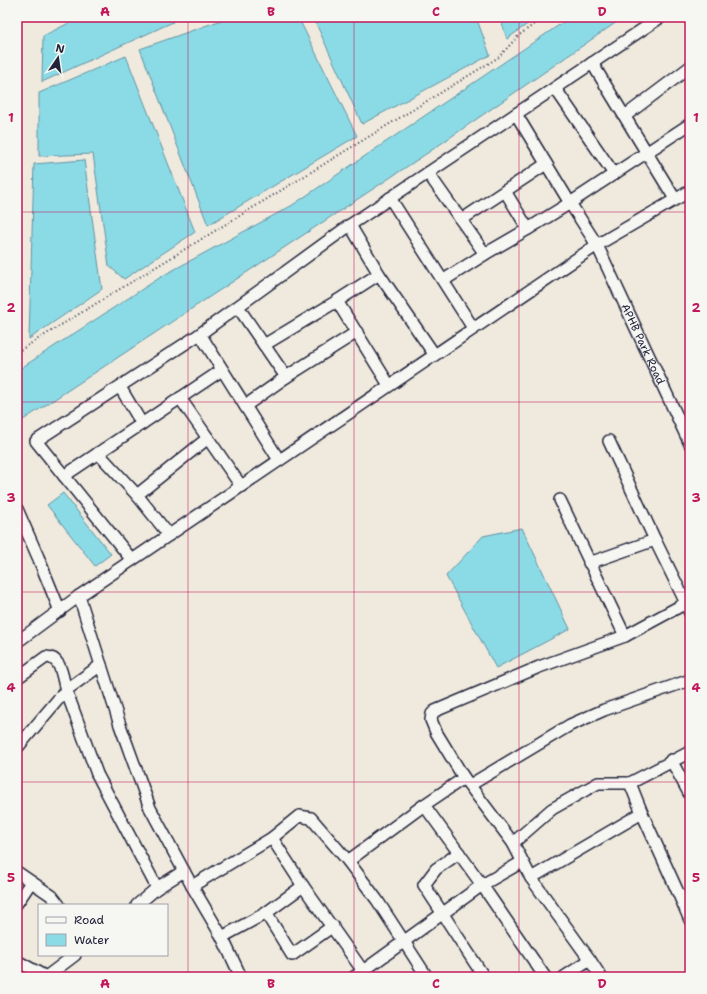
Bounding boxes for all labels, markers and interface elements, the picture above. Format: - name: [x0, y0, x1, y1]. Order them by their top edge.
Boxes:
- text: A: [100, 3, 110, 20]
- text: B: [267, 3, 275, 20]
- text: C: [432, 3, 440, 20]
- text: D: [597, 3, 607, 20]
- north arrow: [38, 38, 78, 78]
- text: N: [54, 40, 66, 57]
- text: 1: [8, 109, 14, 126]
- text: 1: [693, 109, 699, 126]
- text: 2: [6, 299, 16, 316]
- text: 2: [691, 299, 701, 316]
- street label: APHB Park Road: [618, 301, 669, 387]
- text: 3: [6, 489, 16, 506]
- text: 3: [691, 489, 701, 506]
- text: 4: [6, 679, 16, 696]
- text: 4: [691, 679, 701, 696]
- text: 5: [7, 869, 15, 886]
- text: 5: [692, 869, 700, 886]
- legend: [38, 904, 168, 956]
- text: Road: [74, 912, 105, 928]
- text: Water: [74, 932, 110, 948]
- text: A: [100, 975, 110, 992]
- text: B: [267, 975, 275, 992]
- text: C: [432, 975, 440, 992]
- text: D: [597, 975, 607, 992]

